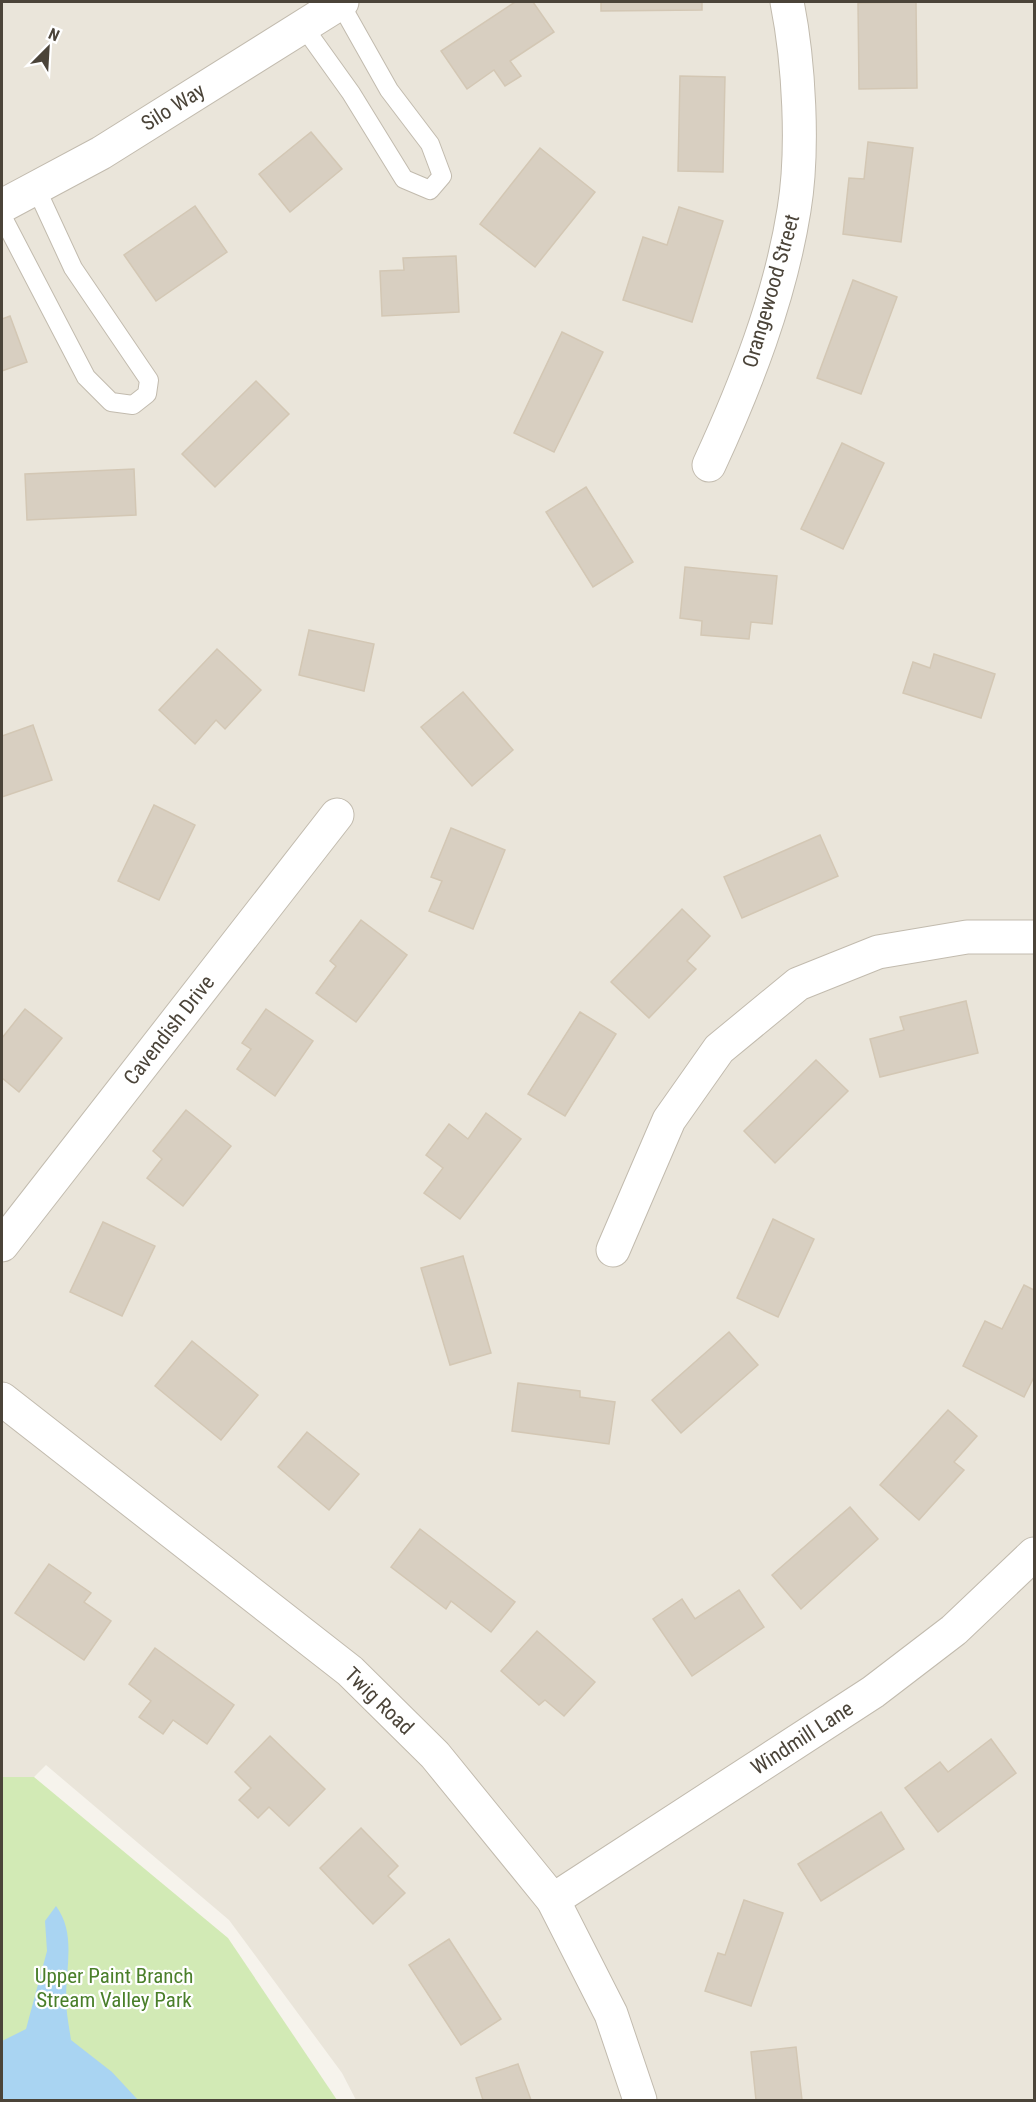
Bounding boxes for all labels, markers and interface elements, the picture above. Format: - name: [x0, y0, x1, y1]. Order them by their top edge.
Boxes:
- north arrow: [18, 18, 78, 78]
- text: N: [46, 24, 62, 45]
- street label: Silo Way: [137, 78, 209, 136]
- street label: Orangewood Street: [738, 212, 804, 370]
- street label: Cavendish Drive: [119, 970, 219, 1090]
- street label: Twig Road: [340, 1662, 418, 1740]
- street label: Windmill Lane: [747, 1696, 858, 1780]
- park label: Upper Paint Branch Stream Valley Park: [35, 1964, 193, 2012]

